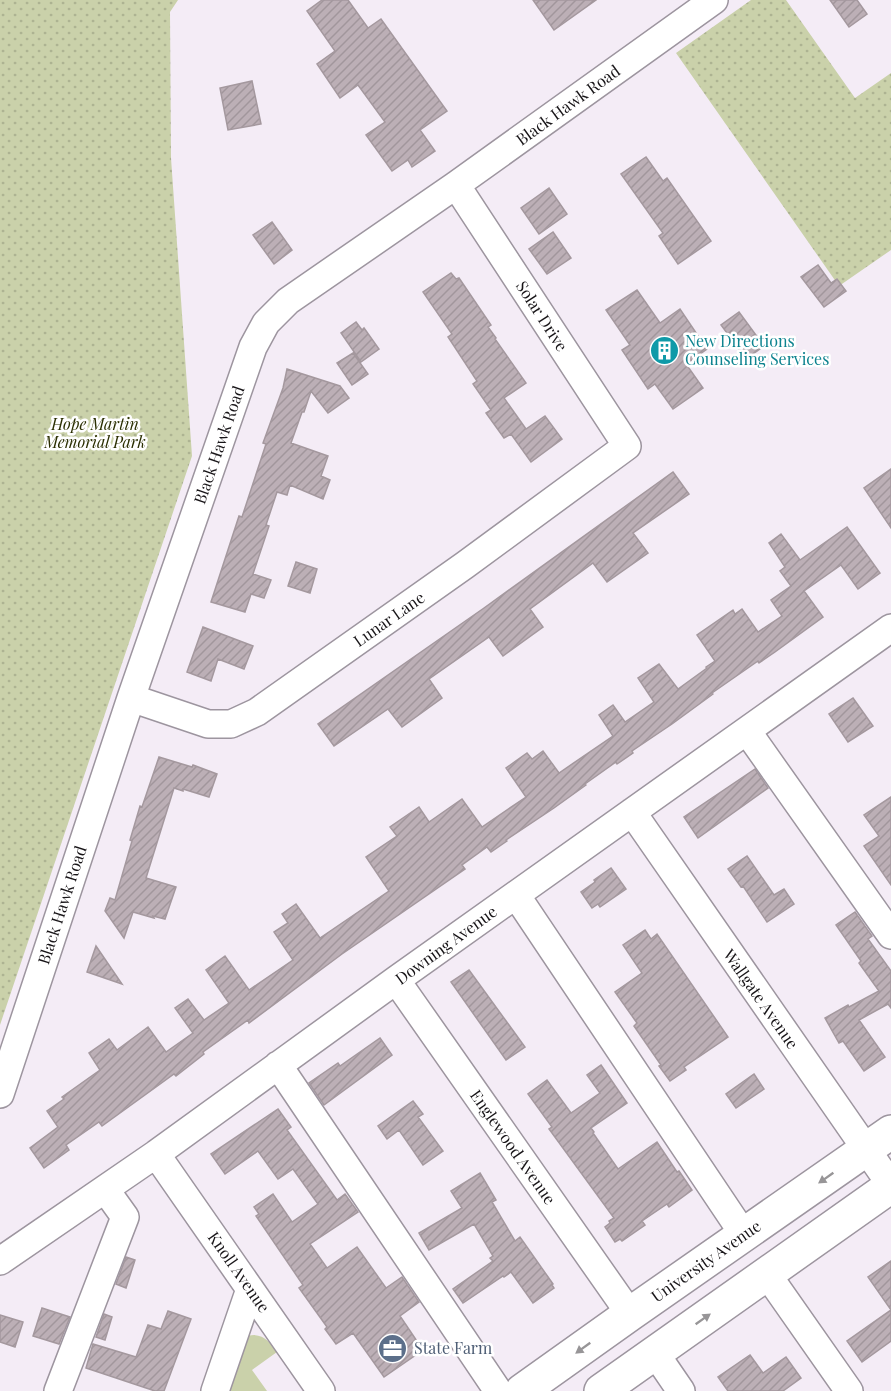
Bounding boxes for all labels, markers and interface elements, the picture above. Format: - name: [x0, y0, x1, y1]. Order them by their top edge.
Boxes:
- street label: Black Hawk Road: [512, 60, 624, 149]
- street label: Solar Drive: [512, 277, 573, 355]
- place label: New Directions Counseling Services: [685, 330, 829, 369]
- building icon: New Directions Counseling Services: [648, 334, 680, 366]
- street label: Black Hawk Road: [188, 383, 249, 507]
- park label: Hope Martin Memorial Park: [43, 413, 146, 452]
- street label: Lunar Lane: [349, 586, 428, 651]
- street label: Black Hawk Road: [32, 843, 91, 967]
- street label: Downing Avenue: [391, 901, 501, 989]
- street label: Wallgate Avenue: [719, 944, 804, 1053]
- street label: Englewood Avenue: [466, 1085, 561, 1208]
- one-way arrow: [818, 1172, 834, 1183]
- street label: University Avenue: [647, 1215, 765, 1306]
- street label: Knoll Avenue: [204, 1227, 275, 1316]
- one-way arrow: [694, 1313, 710, 1325]
- office icon: State Farm: [377, 1332, 409, 1364]
- place label: State Farm: [414, 1337, 492, 1358]
- one-way arrow: [575, 1342, 591, 1354]

